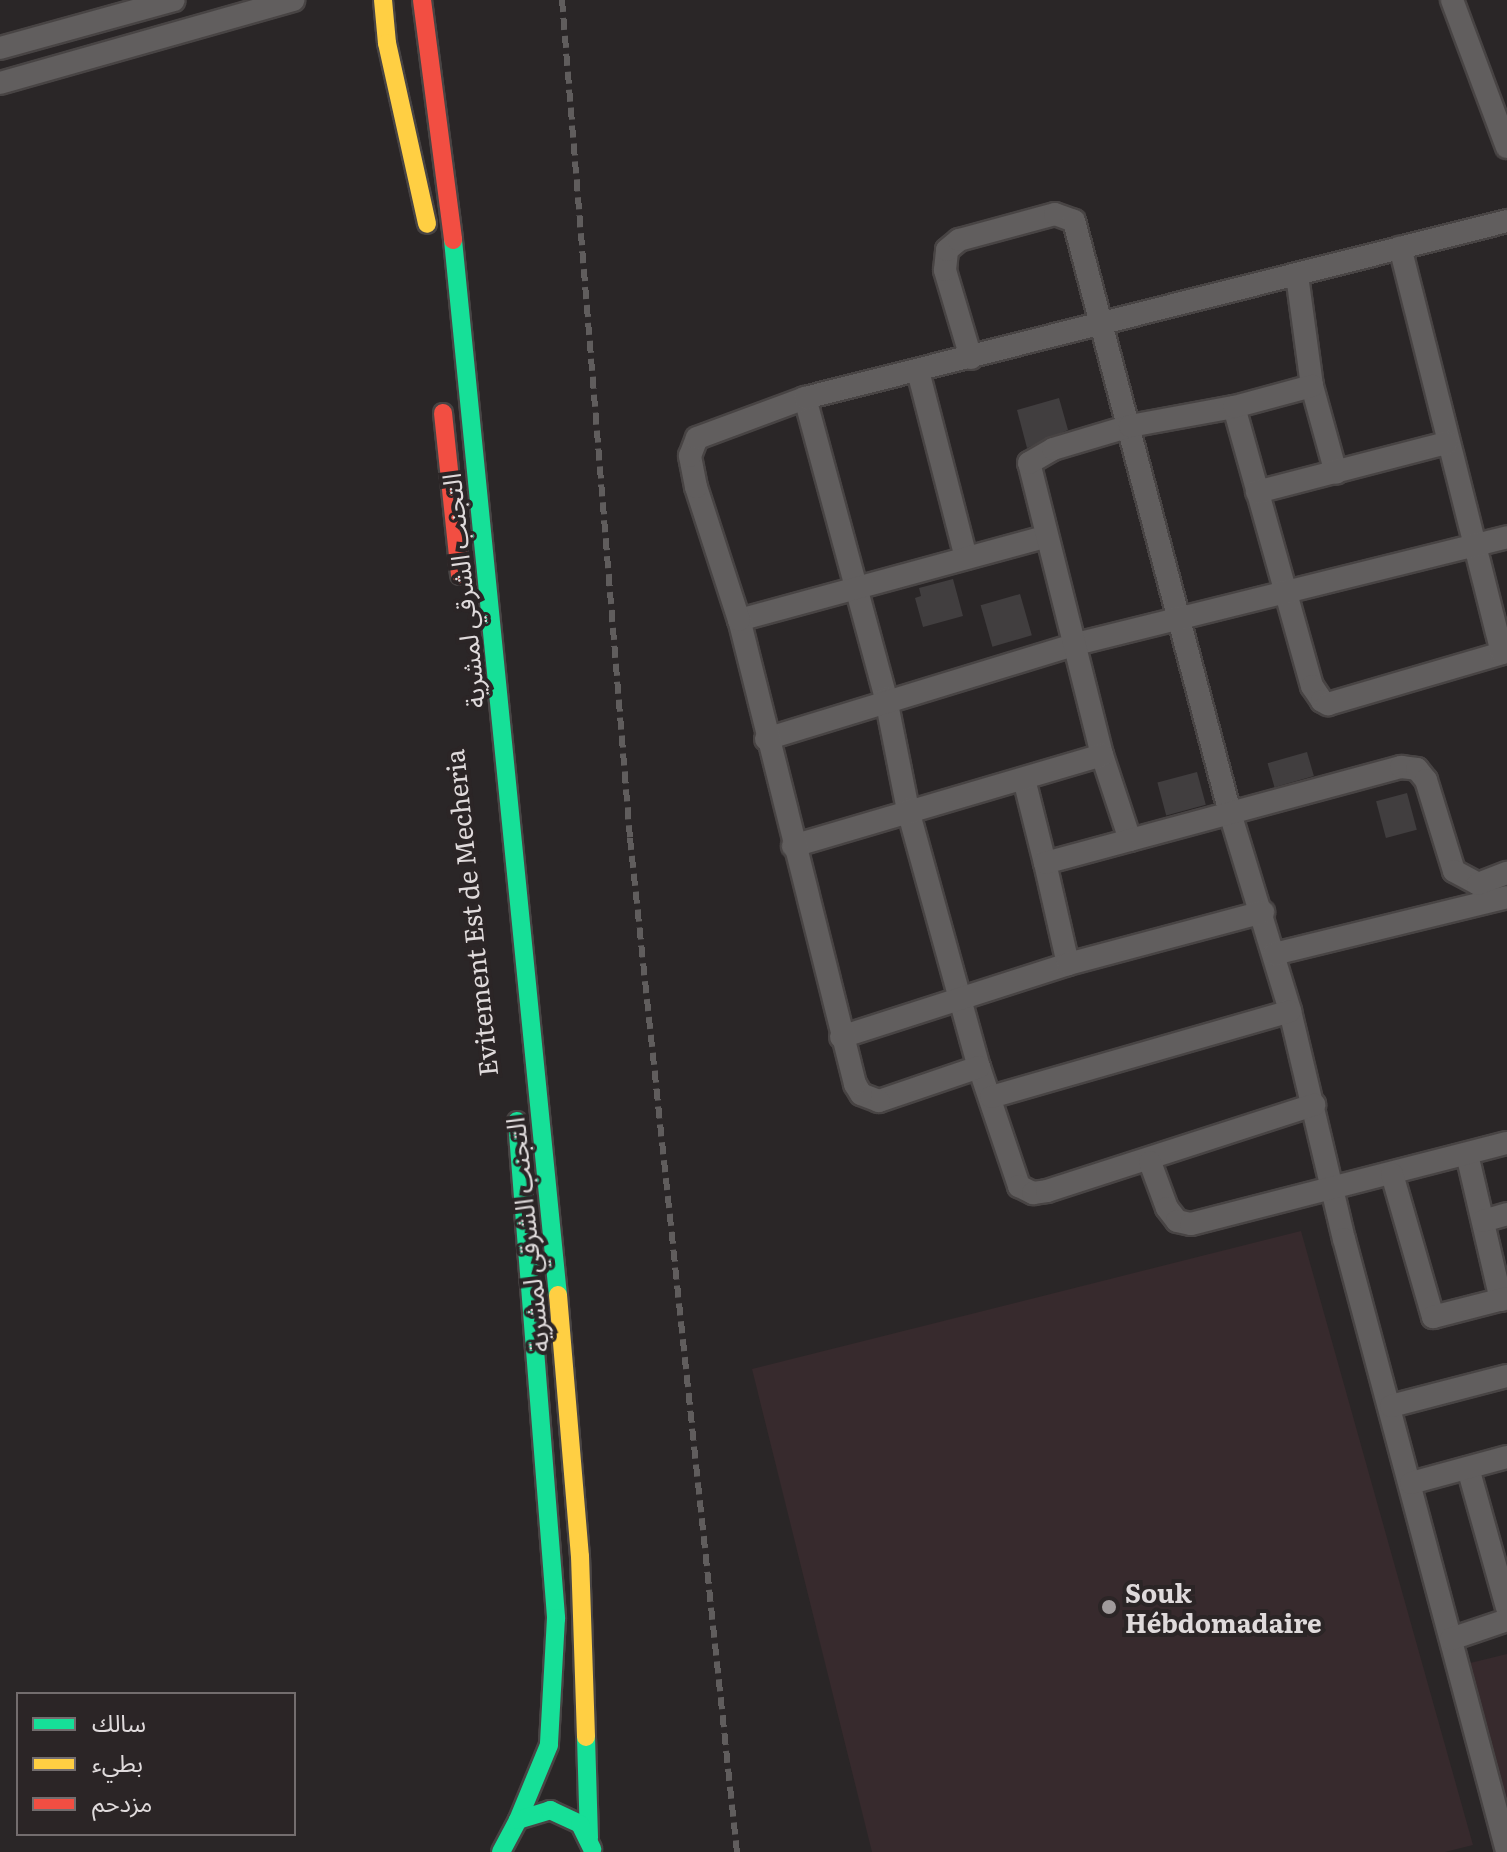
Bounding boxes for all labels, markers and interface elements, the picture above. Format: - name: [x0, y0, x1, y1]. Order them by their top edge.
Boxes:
- street label: التجنب الشرقي لمشرية: [434, 472, 490, 710]
- street label: Evitement Est de Mecheria: [437, 748, 503, 1078]
- street label: التجنب الشرقي لمشرية: [498, 1116, 554, 1354]
- place label: Souk Hébdomadaire: [1125, 1576, 1322, 1638]
- marker: Souk Hébdomadaire: [1100, 1598, 1118, 1616]
- legend: [16, 1692, 296, 1836]
- text: سالك: [92, 1704, 146, 1739]
- text: بطيء: [92, 1744, 143, 1779]
- text: مزدحم: [92, 1784, 152, 1819]

